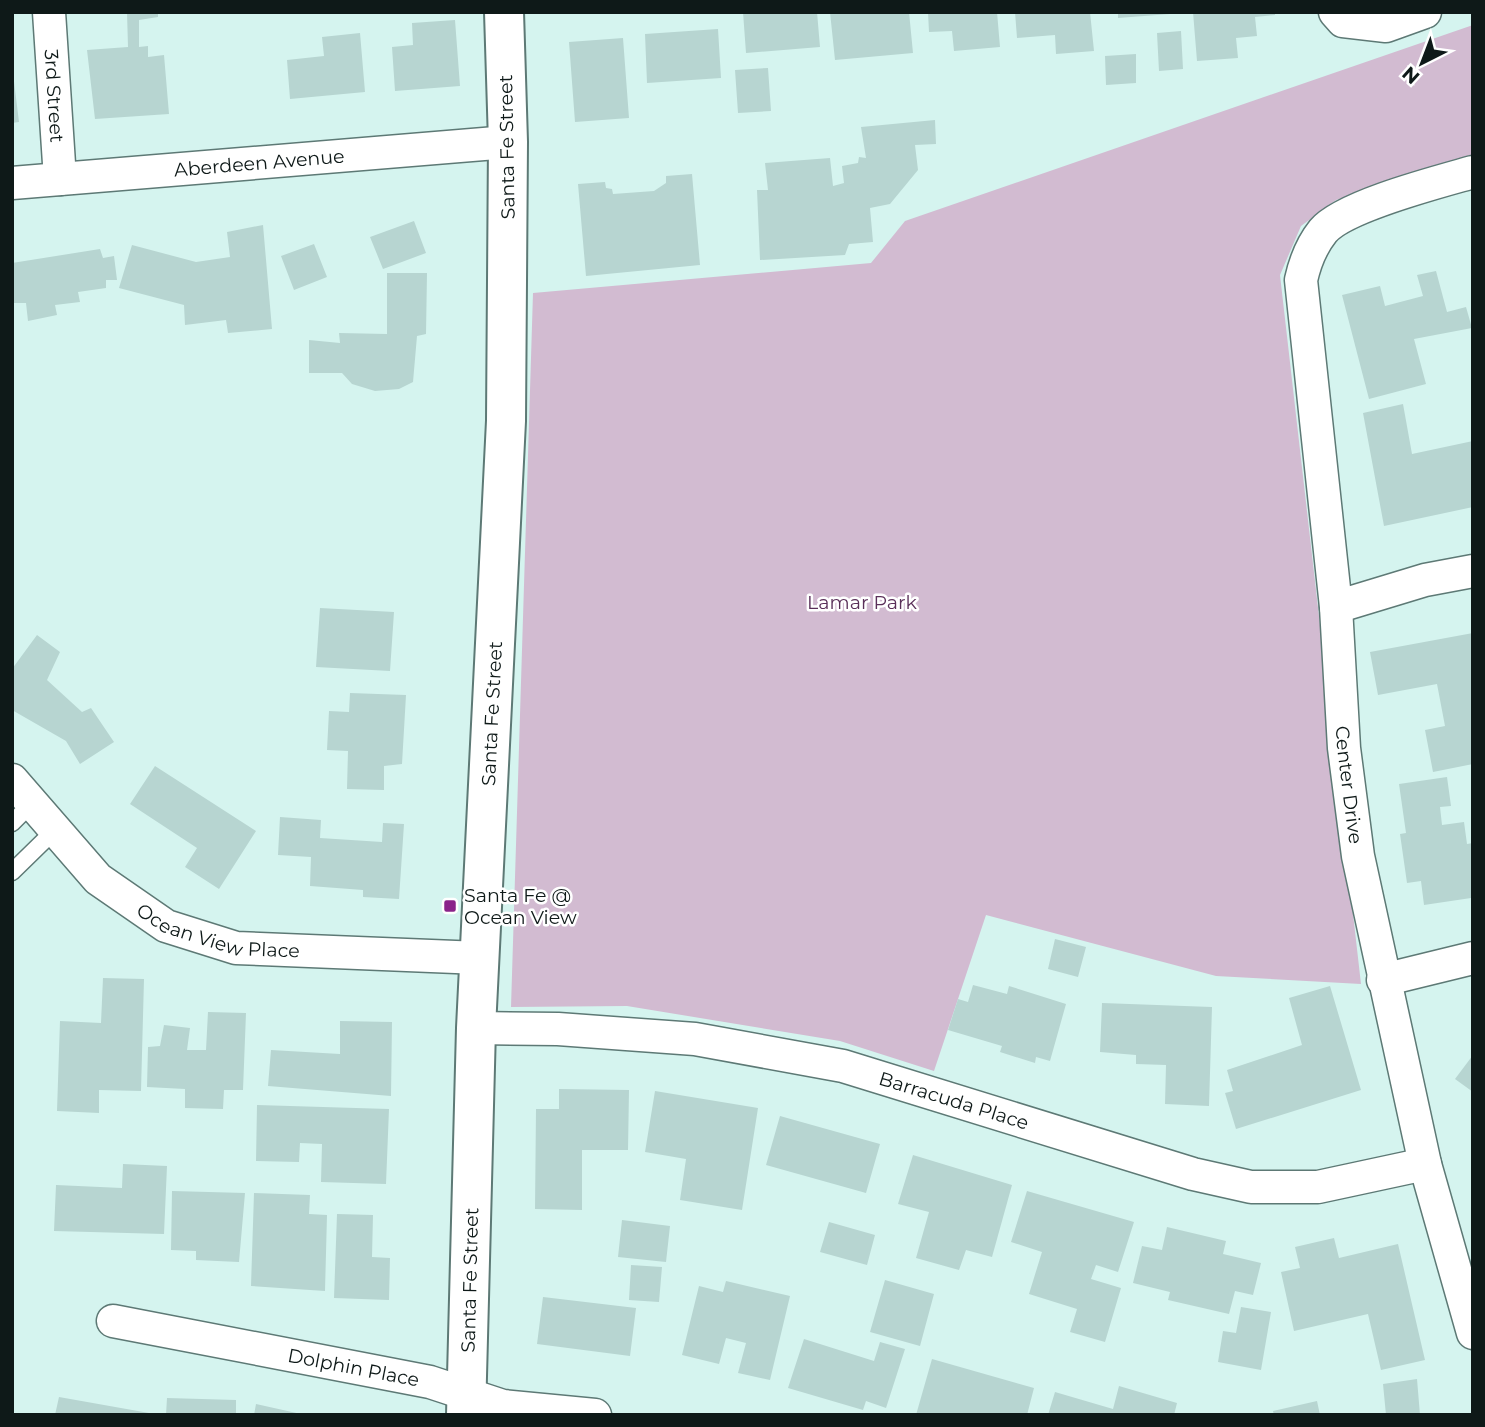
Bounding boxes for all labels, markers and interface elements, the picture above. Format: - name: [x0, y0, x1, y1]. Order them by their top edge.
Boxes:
- north arrow: [1387, 28, 1457, 98]
- street label: 3rd Street: [40, 48, 69, 143]
- text: N: [1398, 62, 1424, 89]
- street label: Santa Fe Street: [494, 74, 520, 220]
- street label: Aberdeen Avenue: [173, 144, 345, 181]
- park label: Lamar Park: [807, 591, 918, 614]
- street label: Santa Fe Street: [476, 640, 507, 786]
- street label: Center Drive: [1331, 725, 1368, 845]
- place label: Santa Fe @ Ocean View: [464, 884, 577, 929]
- street label: Ocean View Place: [133, 898, 300, 962]
- marker: Santa Fe @ Ocean View: [442, 898, 458, 914]
- street label: Barracuda Place: [876, 1066, 1032, 1134]
- street label: Santa Fe Street: [456, 1207, 483, 1353]
- street label: Dolphin Place: [286, 1343, 421, 1391]

